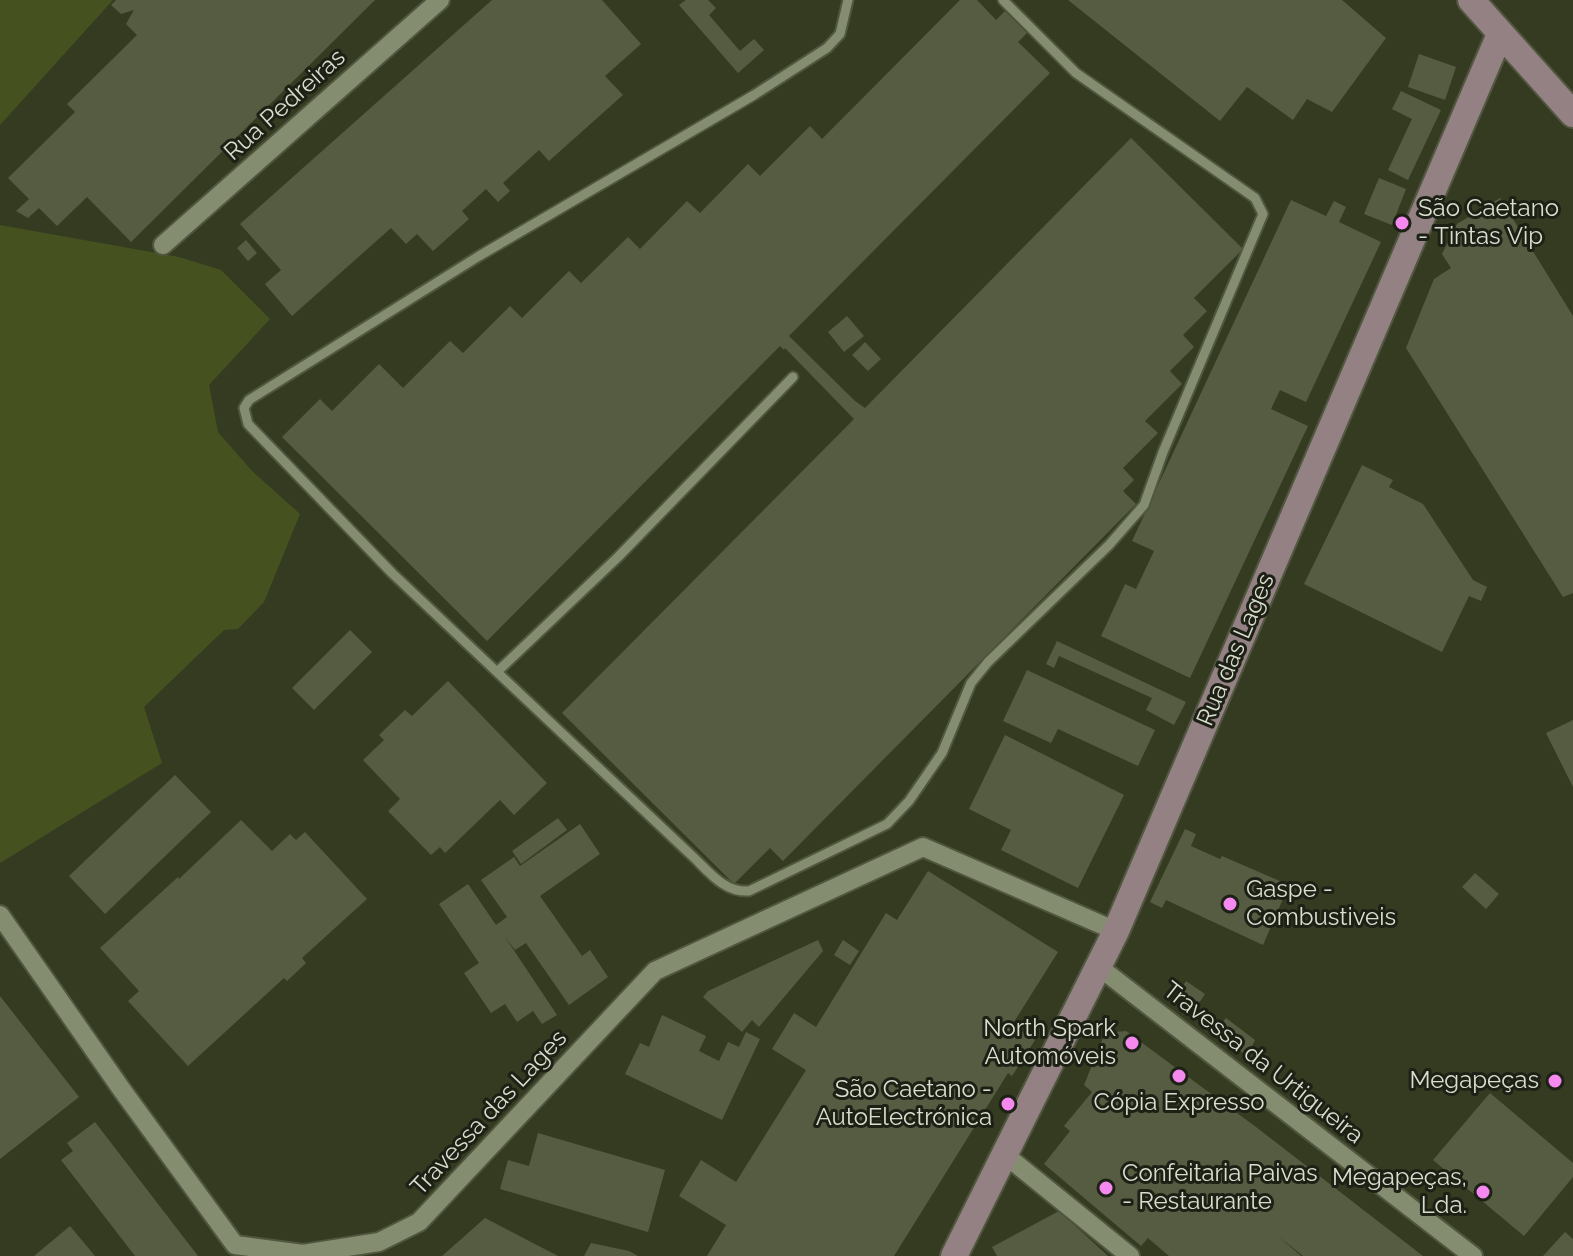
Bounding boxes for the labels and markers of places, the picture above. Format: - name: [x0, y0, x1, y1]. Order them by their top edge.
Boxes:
- place label: São Caetano - Tintas Vip: [1418, 195, 1559, 251]
- marker: São Caetano - Tintas Vip: [1393, 214, 1411, 232]
- place label: Gaspe - Combustiveis: [1246, 876, 1396, 932]
- marker: Gaspe - Combustiveis: [1221, 895, 1239, 913]
- place label: North Spark Automóveis: [983, 1015, 1116, 1071]
- marker: North Spark Automóveis: [1123, 1034, 1141, 1052]
- marker: Cópia Expresso: [1170, 1067, 1188, 1085]
- place label: Megapeças: [1409, 1067, 1539, 1095]
- marker: Megapeças: [1546, 1072, 1564, 1090]
- place label: São Caetano - AutoElectrónica: [816, 1076, 992, 1132]
- place label: Cópia Expresso: [1093, 1089, 1265, 1117]
- marker: São Caetano - AutoElectrónica: [999, 1095, 1017, 1113]
- place label: Confeitaria Paivas - Restaurante: [1122, 1160, 1318, 1216]
- place label: Megapeças, Lda.: [1332, 1164, 1467, 1220]
- marker: Confeitaria Paivas - Restaurante: [1097, 1179, 1115, 1197]
- marker: Megapeças, Lda.: [1474, 1183, 1492, 1201]

